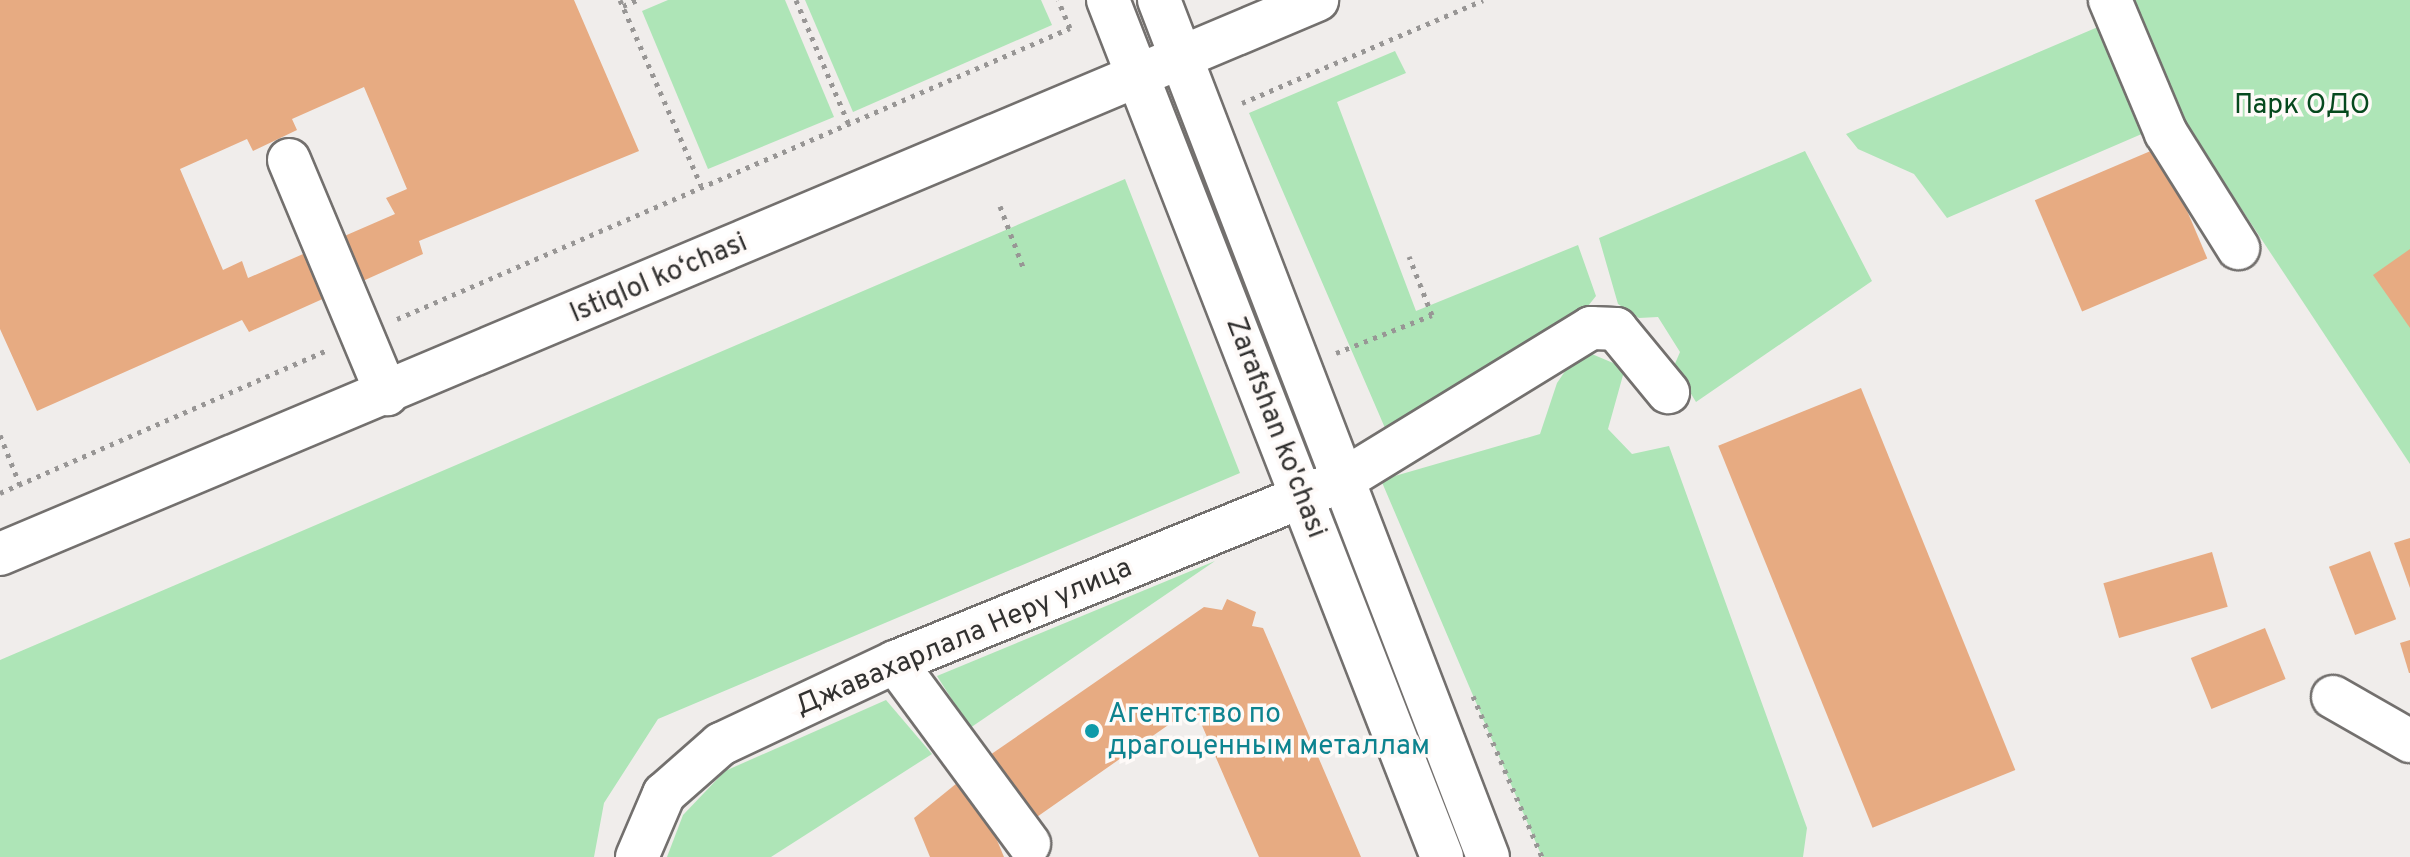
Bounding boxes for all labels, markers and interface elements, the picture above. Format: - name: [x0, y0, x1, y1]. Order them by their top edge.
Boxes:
- park label: Парк ОДО: [2234, 89, 2370, 123]
- street label: Istiqlol ko‘chasi: [565, 227, 753, 331]
- street label: Zarafshan ko'chasi: [1217, 313, 1333, 543]
- street label: Джавахарлала Неру улица: [791, 552, 1137, 724]
- place label: Агентство по драгоценным металлам: [1108, 698, 1430, 764]
- marker: Агентство по драгоценным металлам: [1083, 722, 1101, 740]

